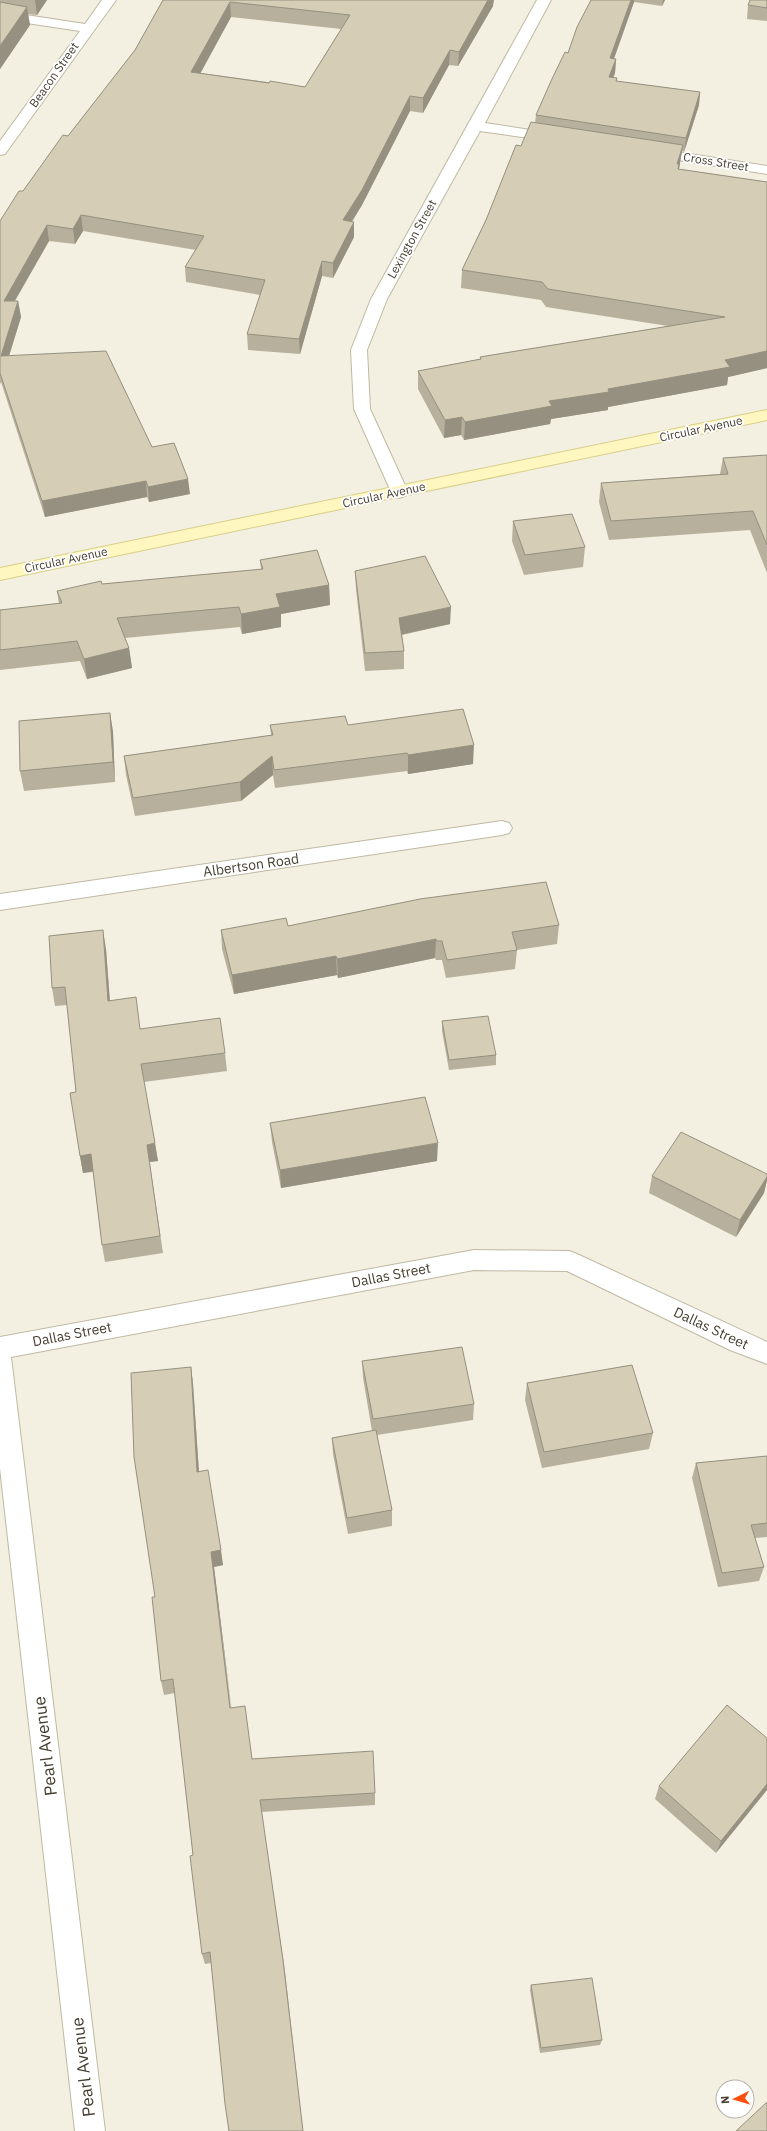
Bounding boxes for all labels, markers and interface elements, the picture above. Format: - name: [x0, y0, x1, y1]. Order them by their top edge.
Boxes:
- street label: Beacon Street: [26, 39, 82, 110]
- street label: Cross Street: [682, 149, 750, 174]
- street label: Lexington Street: [384, 197, 439, 281]
- street label: Circular Avenue: [658, 412, 744, 445]
- street label: Circular Avenue: [341, 478, 427, 511]
- street label: Circular Avenue: [23, 543, 109, 576]
- street label: Albertson Road: [202, 849, 300, 881]
- street label: Dallas Street: [350, 1258, 432, 1292]
- street label: Dallas Street: [671, 1303, 751, 1353]
- street label: Dallas Street: [31, 1317, 113, 1351]
- street label: Pearl Avenue: [28, 1695, 62, 1797]
- street label: Pearl Avenue: [66, 2016, 100, 2118]
- north arrow: [715, 2079, 755, 2119]
- text: N: [718, 2095, 732, 2104]

